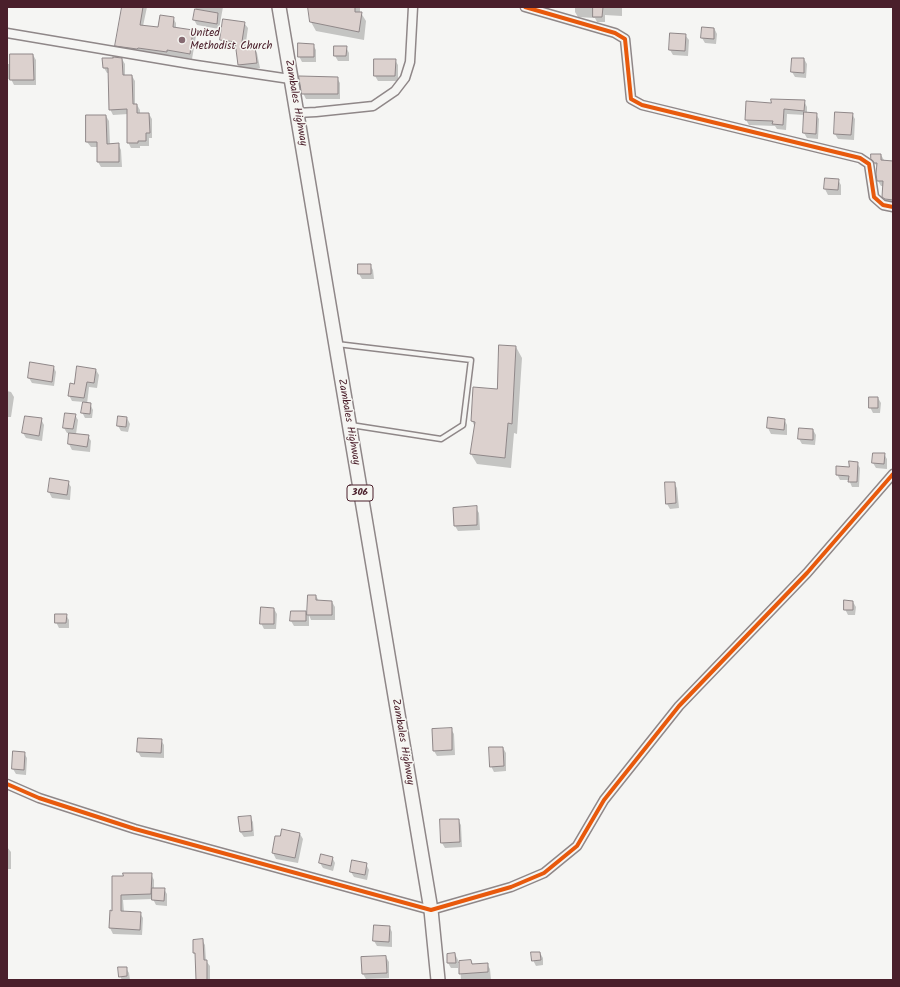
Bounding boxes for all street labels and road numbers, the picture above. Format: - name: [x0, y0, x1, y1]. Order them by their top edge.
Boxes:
- street label: Zambales Highway: [281, 59, 309, 147]
- street label: Zambales Highway: [334, 378, 362, 466]
- road number: 306: [347, 485, 373, 501]
- street label: Zambales Highway: [388, 698, 416, 786]

